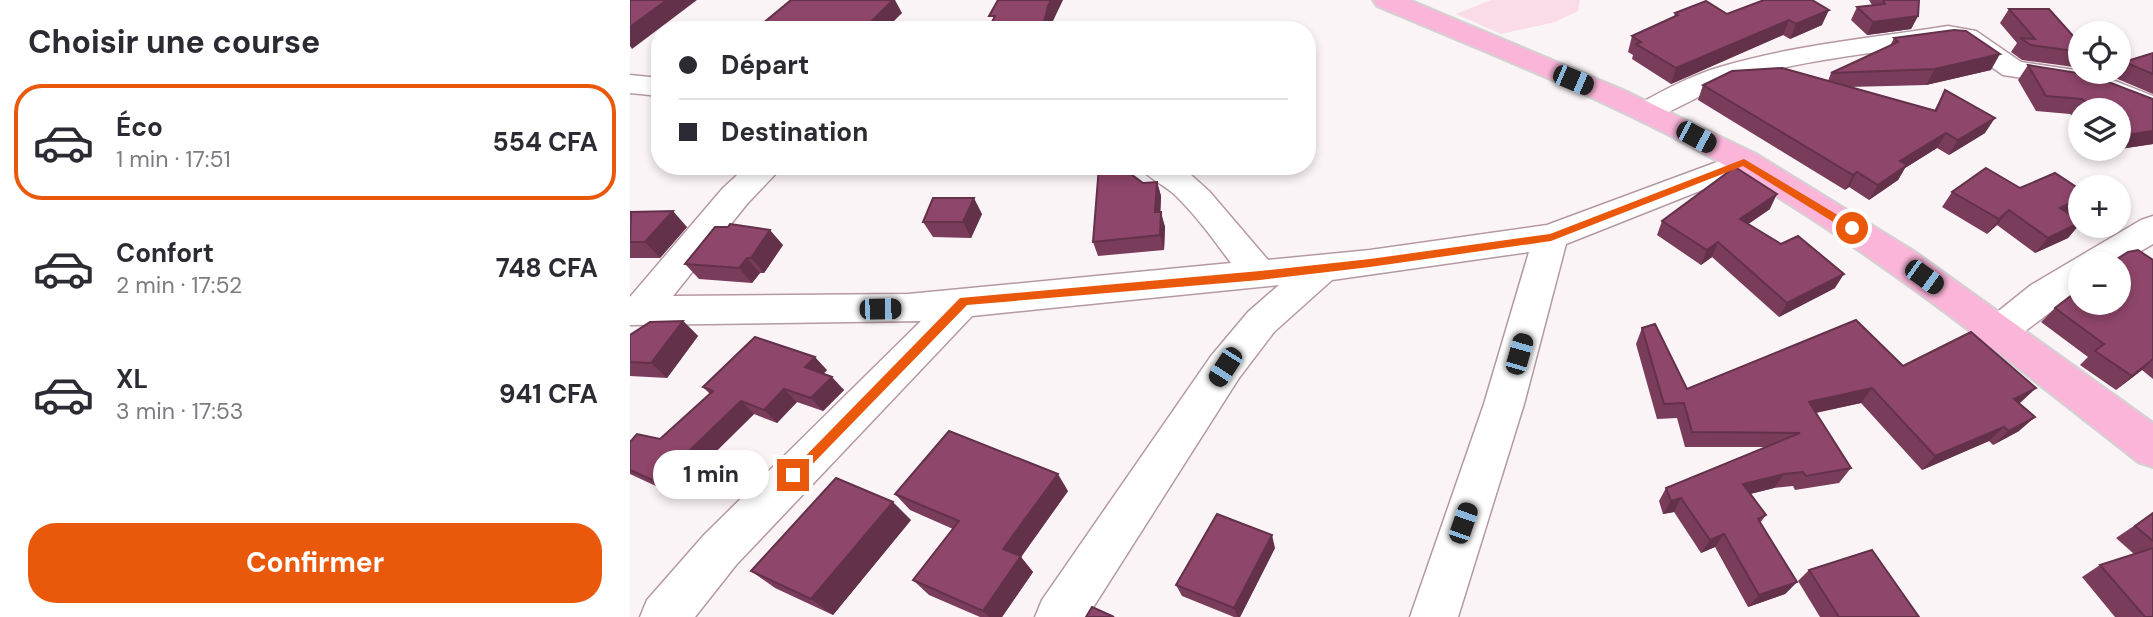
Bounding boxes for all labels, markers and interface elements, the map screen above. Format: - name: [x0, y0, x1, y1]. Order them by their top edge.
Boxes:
- text: Choisir une course: [28, 21, 320, 63]
- map controls: [2068, 21, 2131, 315]
- button: locate: [2068, 21, 2131, 84]
- text: Départ: [721, 48, 809, 82]
- car: [1550, 62, 1597, 98]
- button: layers: [2068, 98, 2131, 161]
- text: Éco: [116, 110, 163, 144]
- icon: car: [32, 111, 95, 174]
- text: Destination: [721, 115, 868, 149]
- car: [1673, 118, 1720, 156]
- text: 554 CFA: [493, 125, 598, 159]
- text: 1 min · 17:51: [116, 144, 231, 174]
- button: +: [2068, 175, 2131, 238]
- route start: [1836, 212, 1868, 244]
- text: Confort: [116, 236, 214, 270]
- icon: car: [32, 237, 95, 300]
- text: 748 CFA: [496, 251, 598, 285]
- button: −: [2068, 252, 2131, 315]
- car: [1901, 256, 1948, 298]
- text: 2 min · 17:52: [116, 270, 242, 300]
- car: [859, 298, 902, 320]
- car: [1504, 331, 1535, 377]
- car: [1205, 344, 1246, 390]
- text: XL: [116, 362, 148, 396]
- icon: car: [32, 363, 95, 426]
- text: 941 CFA: [499, 377, 598, 411]
- text: 3 min · 17:53: [116, 396, 243, 426]
- callout: 1 min: [653, 450, 768, 500]
- text: 1 min: [683, 459, 739, 489]
- route end: [777, 459, 809, 491]
- car: [1447, 500, 1480, 546]
- button: Confirmer: [28, 523, 602, 603]

